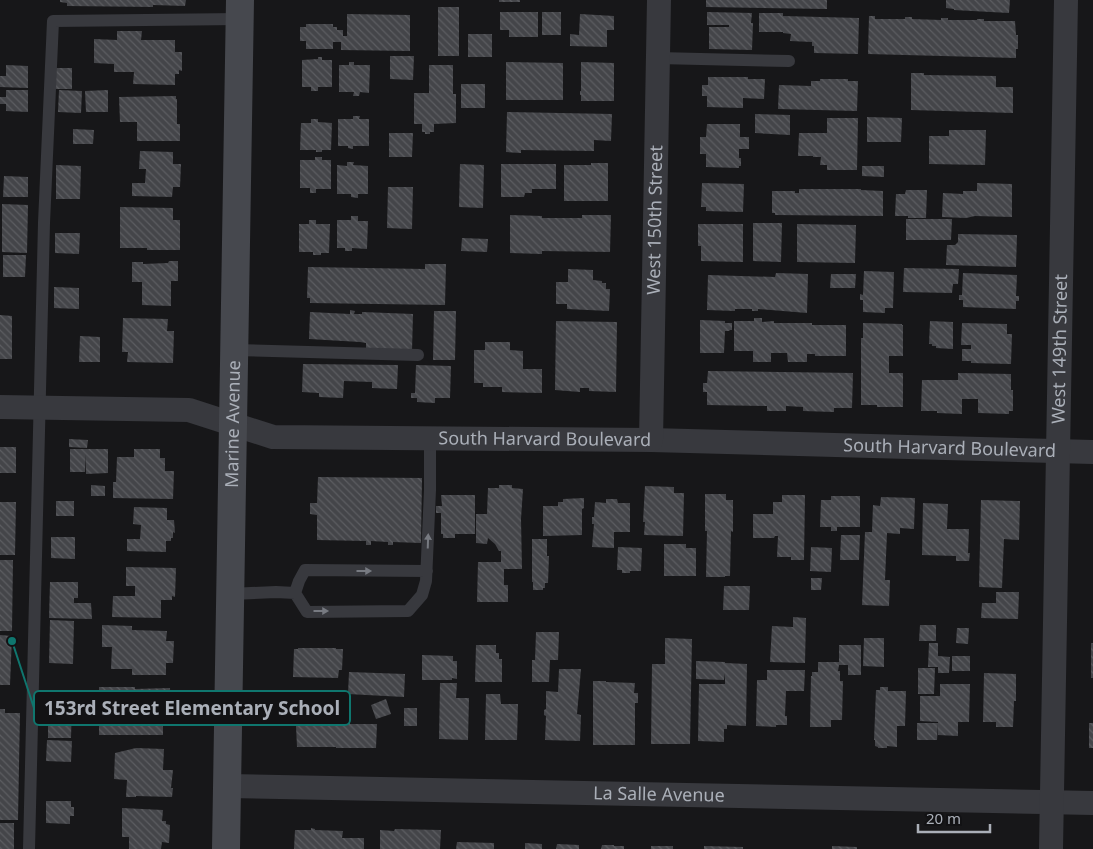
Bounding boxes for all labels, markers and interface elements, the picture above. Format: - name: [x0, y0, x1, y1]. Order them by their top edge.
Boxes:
- street label: West 150th Street: [641, 144, 667, 295]
- street label: West 149th Street: [1046, 273, 1072, 424]
- street label: Marine Avenue: [219, 360, 245, 488]
- street label: South Harvard Boulevard: [438, 425, 651, 451]
- street label: South Harvard Boulevard: [843, 432, 1056, 462]
- one-way arrow: [424, 533, 432, 549]
- one-way arrow: [356, 567, 372, 575]
- one-way arrow: [313, 607, 329, 615]
- callout: 153rd Street Elementary School: [34, 691, 350, 725]
- text: 153rd Street Elementary School: [44, 695, 340, 721]
- street label: La Salle Avenue: [593, 780, 725, 807]
- scale bar: [918, 802, 990, 834]
- text: 20 m: [926, 808, 961, 828]

